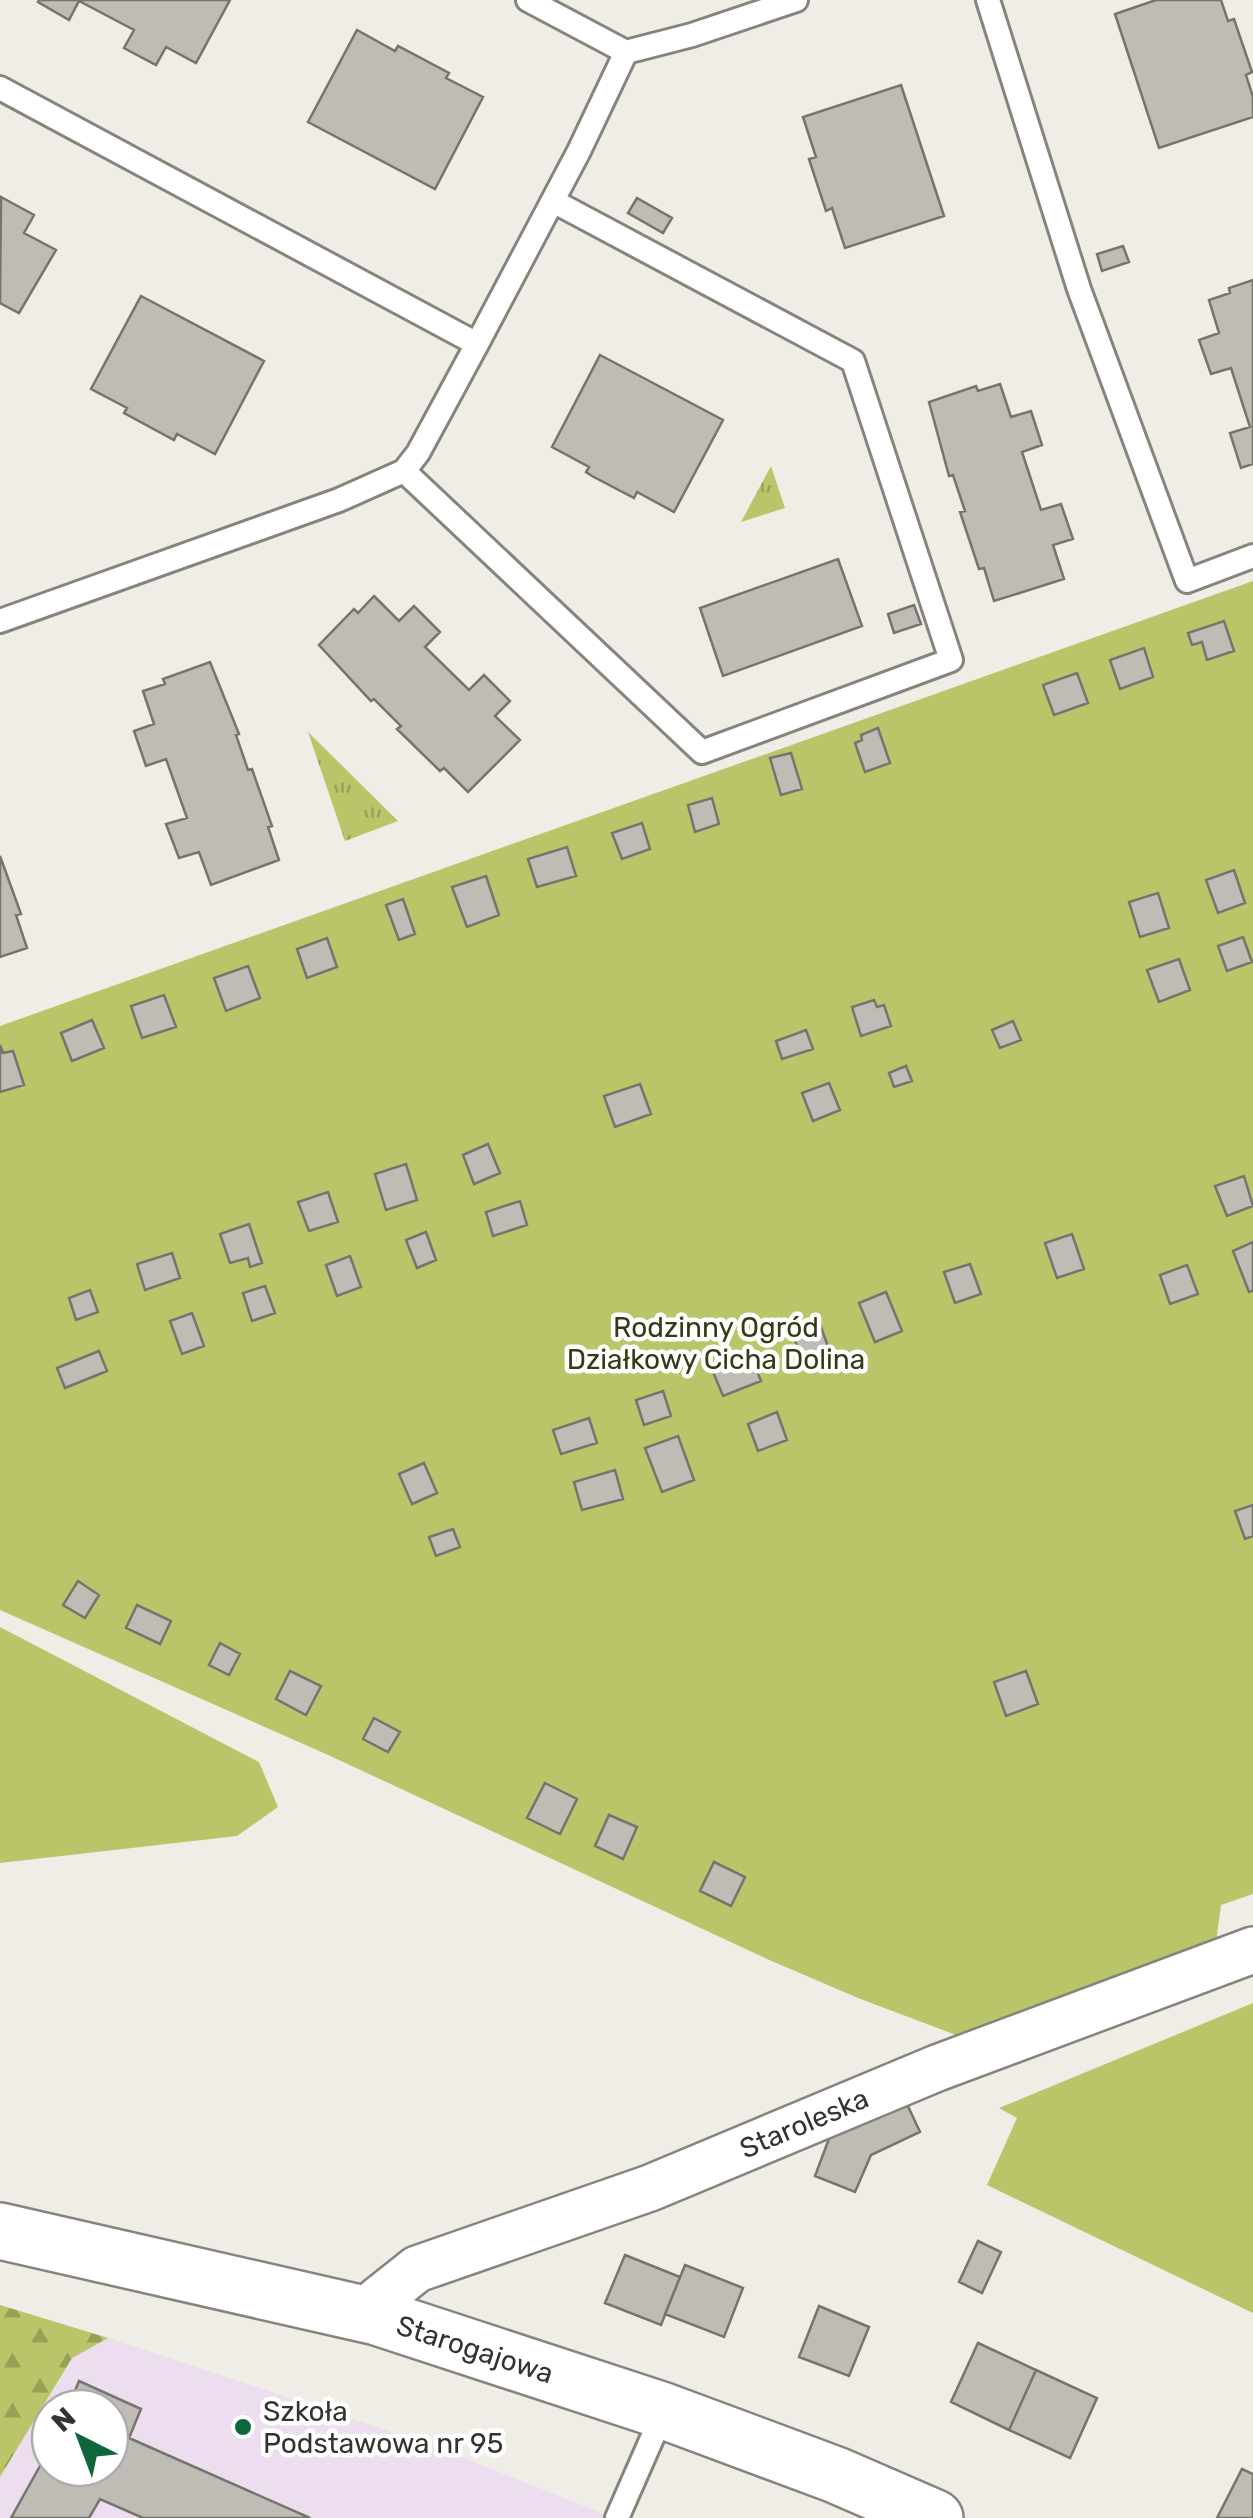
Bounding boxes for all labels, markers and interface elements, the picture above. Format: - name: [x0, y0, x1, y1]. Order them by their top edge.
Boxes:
- park label: Rodzinny Ogród Działkowy Cicha Dolina: [567, 1311, 865, 1376]
- street label: Staroleska: [735, 2082, 874, 2165]
- street label: Starogajowa: [392, 2309, 557, 2390]
- north arrow: [30, 2388, 130, 2488]
- place label: Szkoła Podstawowa nr 95: [263, 2395, 503, 2460]
- text: N: [45, 2401, 82, 2439]
- marker: Szkoła Podstawowa nr 95: [232, 2416, 254, 2438]

